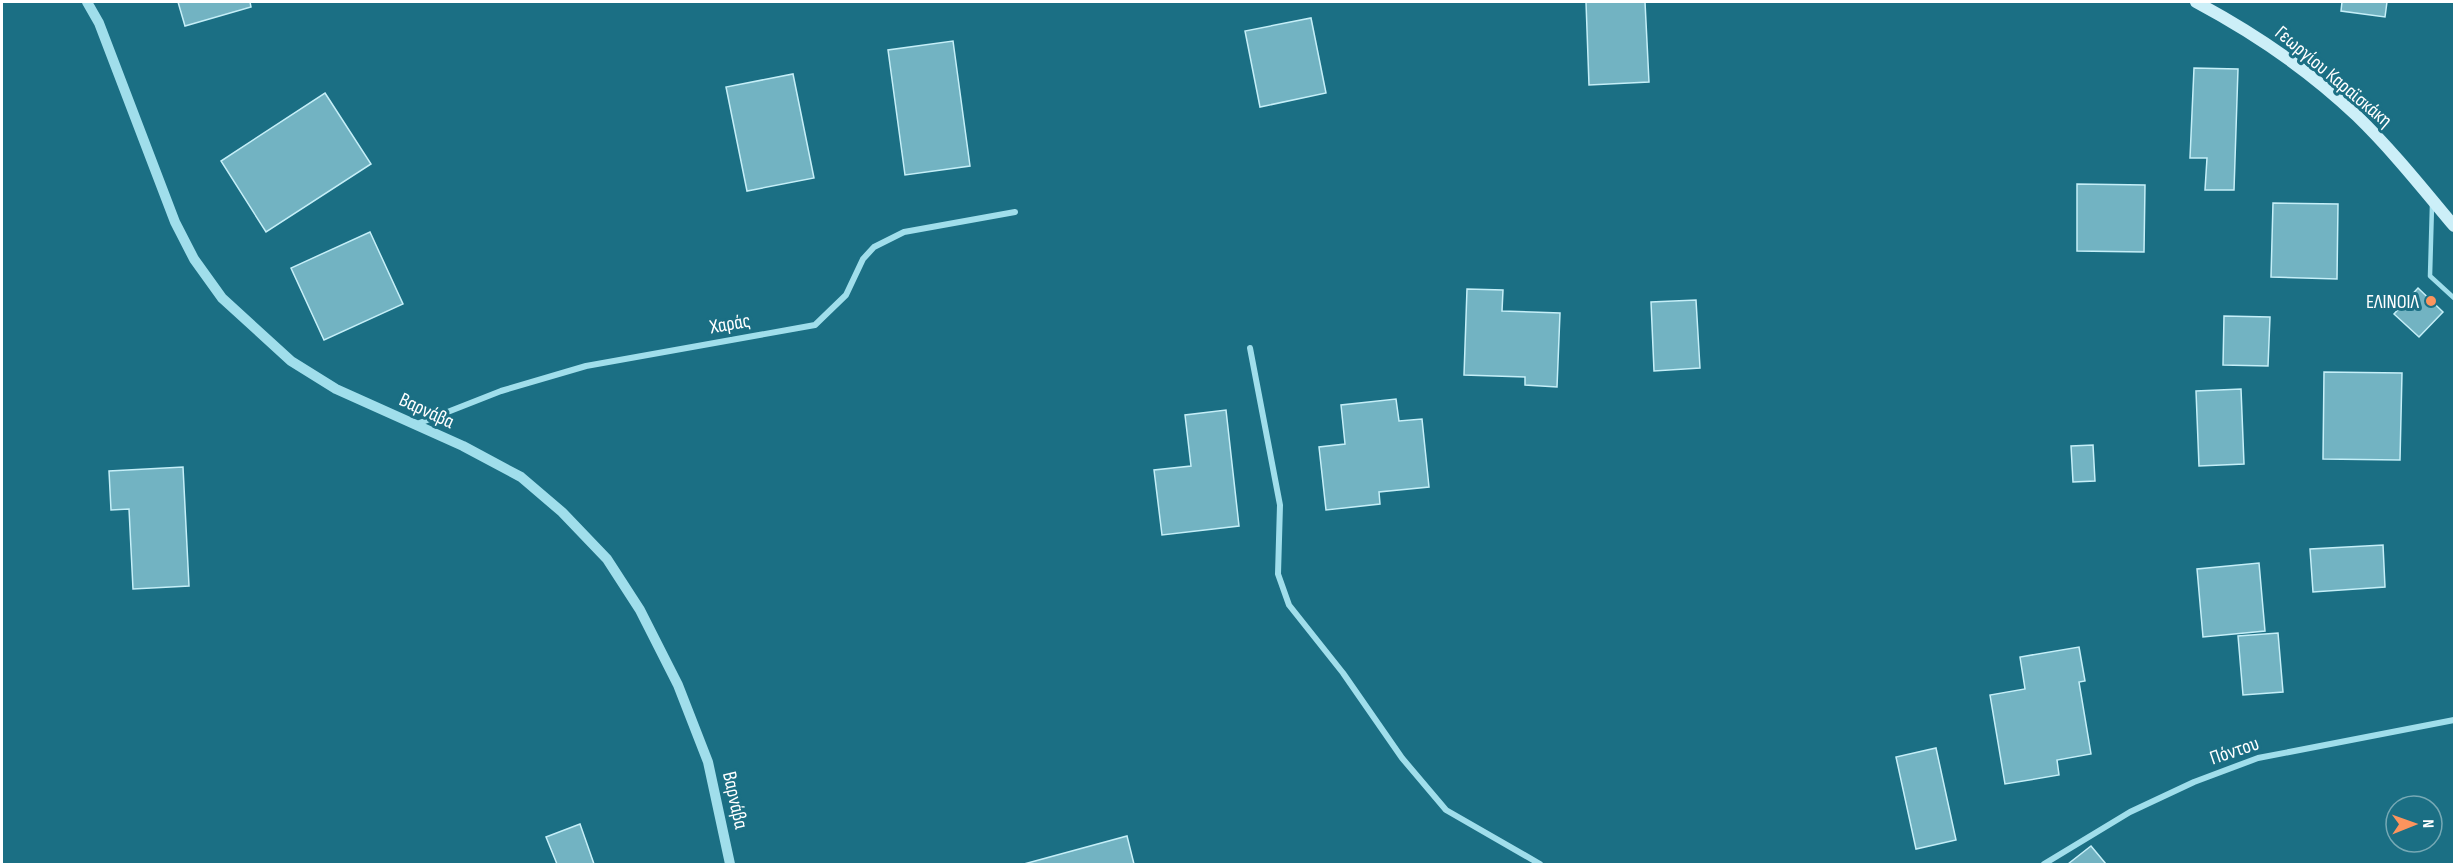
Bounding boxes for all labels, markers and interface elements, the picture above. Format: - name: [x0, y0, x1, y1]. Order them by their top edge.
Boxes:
- street label: Γεωργίου Καραϊσκάκη: [2270, 21, 2397, 133]
- place label: ΕΛΙΝΟΙΛ: [2366, 290, 2420, 314]
- marker: ΕΛΙΝΟΙΛ: [2424, 294, 2438, 308]
- street label: Χαράς: [707, 309, 752, 340]
- street label: Βαρνάβα: [395, 388, 459, 434]
- street label: Πόντου: [2207, 731, 2262, 771]
- street label: Βαρνάβα: [717, 769, 753, 832]
- north arrow: [2384, 794, 2444, 854]
- text: N: [2418, 819, 2437, 828]

